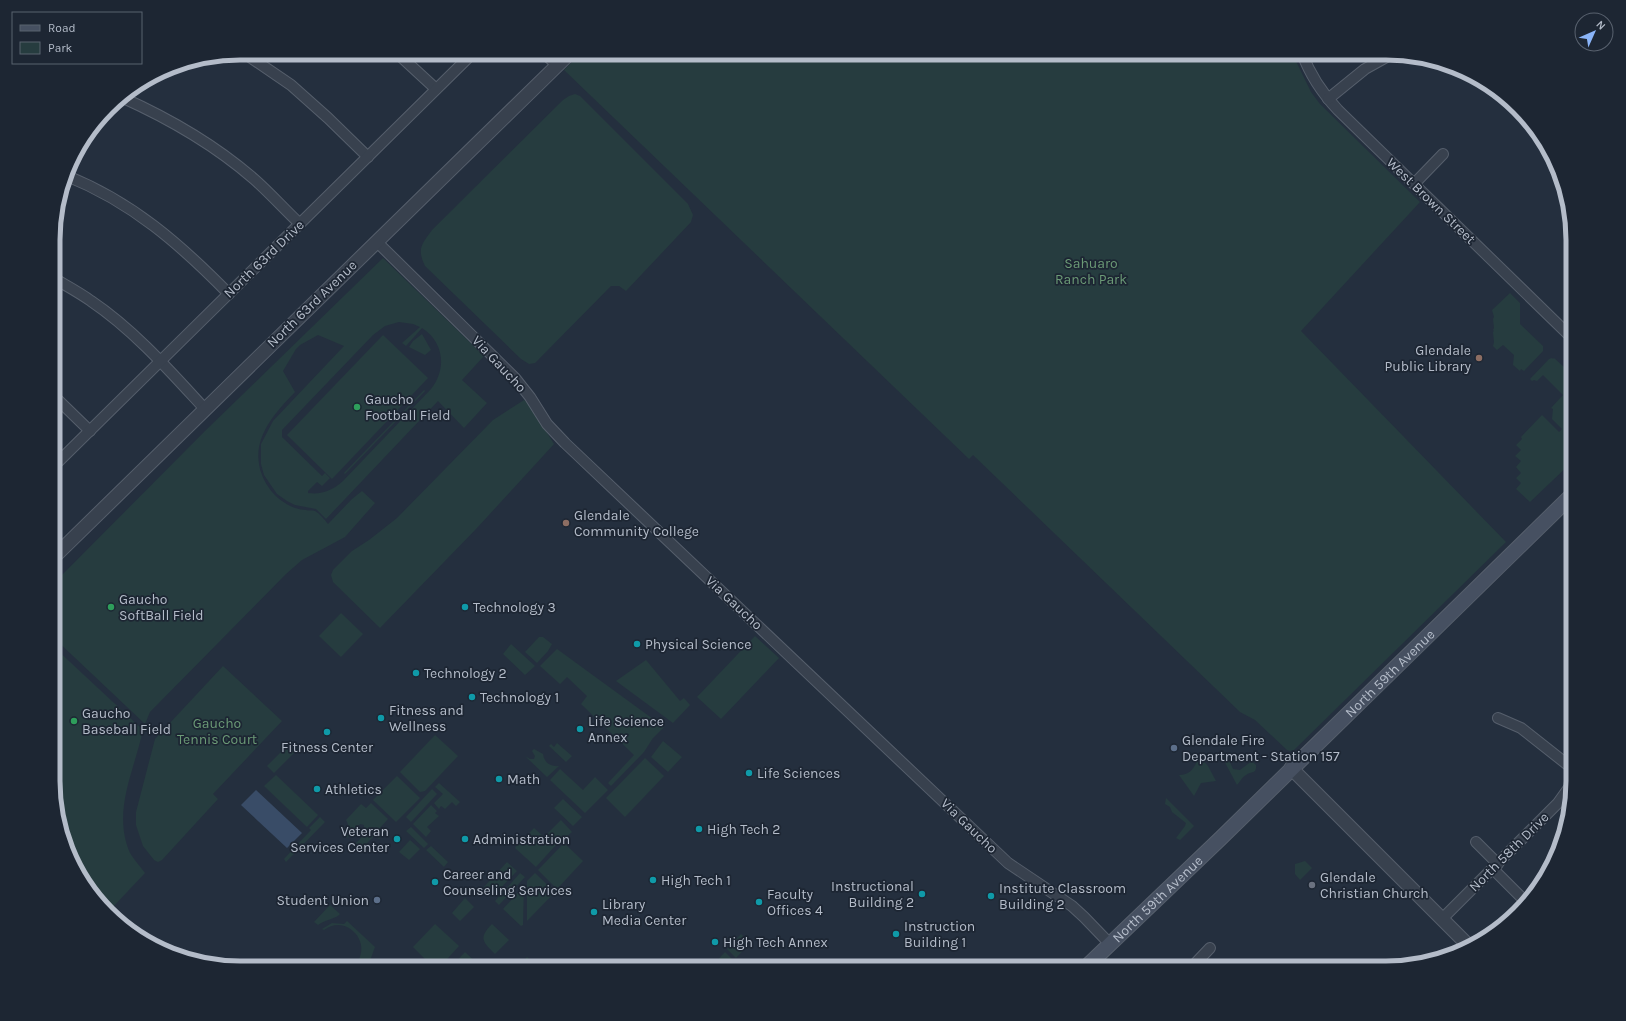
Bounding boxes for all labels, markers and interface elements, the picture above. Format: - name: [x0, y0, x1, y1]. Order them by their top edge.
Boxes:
- legend: [12, 12, 142, 64]
- north arrow: [1574, 12, 1614, 52]
- text: N: [1593, 18, 1608, 33]
- text: Road: [48, 21, 76, 35]
- text: Park: [48, 41, 73, 55]
- street label: West Brown Street: [1383, 154, 1479, 248]
- street label: North 63rd Drive: [220, 216, 308, 302]
- park label: Sahuaro Ranch Park: [1055, 255, 1127, 288]
- street label: North 63rd Avenue: [264, 257, 360, 351]
- street label: Via Gaucho: [468, 332, 530, 396]
- place label: Glendale Public Library: [1384, 342, 1471, 375]
- marker: Glendale Public Library: [1474, 353, 1484, 363]
- place label: Gaucho Football Field: [365, 391, 451, 424]
- marker: Gaucho Football Field: [352, 402, 362, 412]
- place label: Glendale Community College: [574, 507, 699, 540]
- marker: Glendale Community College: [561, 518, 571, 528]
- street label: Via Gaucho: [702, 572, 766, 634]
- place label: Gaucho SoftBall Field: [119, 591, 204, 624]
- place label: Technology 3: [473, 599, 556, 616]
- marker: Gaucho SoftBall Field: [106, 602, 116, 612]
- marker: Technology 3: [460, 602, 470, 612]
- street label: North 59th Avenue: [1341, 626, 1438, 721]
- place label: Physical Science: [645, 636, 751, 653]
- marker: Physical Science: [632, 639, 642, 649]
- place label: Technology 2: [424, 665, 507, 682]
- marker: Technology 2: [411, 668, 421, 678]
- place label: Technology 1: [480, 689, 559, 706]
- marker: Technology 1: [467, 692, 477, 702]
- place label: Fitness and Wellness: [389, 702, 464, 735]
- place label: Gaucho Baseball Field: [82, 705, 171, 738]
- marker: Fitness and Wellness: [376, 713, 386, 723]
- place label: Life Science Annex: [588, 713, 664, 746]
- park label: Gaucho Tennis Court: [177, 715, 257, 748]
- marker: Gaucho Baseball Field: [69, 716, 79, 726]
- marker: Life Science Annex: [575, 724, 585, 734]
- marker: Fitness Center: [322, 727, 332, 737]
- place label: Glendale Fire Department - Station 157: [1182, 732, 1340, 765]
- place label: Fitness Center: [281, 739, 374, 756]
- marker: Glendale Fire Department - Station 157: [1169, 743, 1179, 753]
- place label: Life Sciences: [757, 765, 840, 782]
- marker: Life Sciences: [744, 768, 754, 778]
- place label: Math: [507, 771, 540, 788]
- marker: Math: [494, 774, 504, 784]
- place label: Athletics: [325, 781, 382, 798]
- marker: Athletics: [312, 784, 322, 794]
- street label: Via Gaucho: [937, 795, 1001, 857]
- street label: North 58th Drive: [1466, 809, 1552, 895]
- place label: High Tech 2: [707, 821, 780, 838]
- place label: Veteran Services Center: [290, 823, 390, 856]
- marker: High Tech 2: [694, 824, 704, 834]
- place label: Administration: [473, 831, 570, 848]
- marker: Veteran Services Center: [392, 834, 402, 844]
- marker: Administration: [460, 834, 470, 844]
- street label: North 59th Avenue: [1109, 852, 1206, 946]
- place label: Career and Counseling Services: [443, 866, 572, 899]
- place label: Glendale Christian Church: [1320, 869, 1429, 902]
- place label: High Tech 1: [661, 872, 731, 889]
- marker: High Tech 1: [648, 875, 658, 885]
- marker: Career and Counseling Services: [430, 877, 440, 887]
- place label: Instructional Building 2: [831, 878, 914, 911]
- place label: Institute Classroom Building 2: [999, 880, 1126, 913]
- marker: Glendale Christian Church: [1307, 880, 1317, 890]
- place label: Faculty Offices 4: [767, 886, 823, 919]
- marker: Instructional Building 2: [917, 889, 927, 899]
- marker: Institute Classroom Building 2: [986, 891, 996, 901]
- place label: Student Union: [276, 892, 369, 909]
- marker: Student Union: [372, 895, 382, 905]
- place label: Library Media Center: [602, 896, 687, 929]
- marker: Faculty Offices 4: [754, 897, 764, 907]
- marker: Library Media Center: [589, 907, 599, 917]
- place label: Instruction Building 1: [904, 918, 975, 951]
- marker: Instruction Building 1: [891, 929, 901, 939]
- place label: High Tech Annex: [723, 934, 828, 951]
- marker: High Tech Annex: [710, 937, 720, 947]

